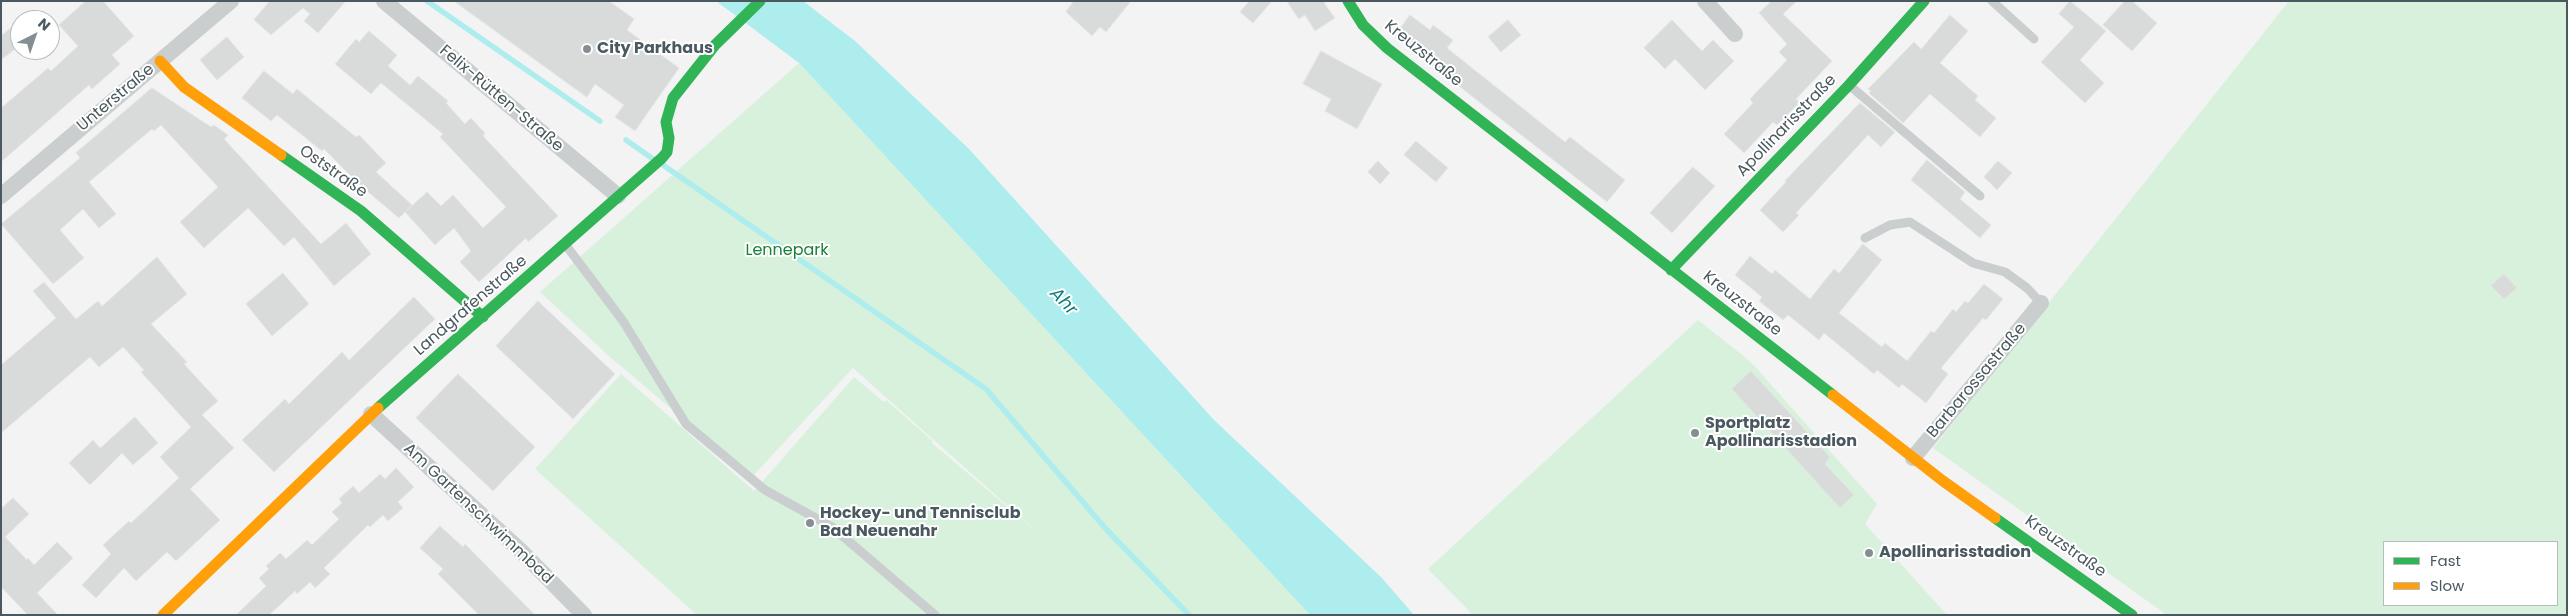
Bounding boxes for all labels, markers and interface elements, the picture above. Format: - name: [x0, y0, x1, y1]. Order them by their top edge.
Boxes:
- north arrow: [10, 10, 60, 60]
- text: N: [34, 13, 55, 35]
- street label: Kreuzstraße: [1380, 17, 1466, 91]
- place label: City Parkhaus: [597, 39, 713, 59]
- street label: Felix-Rütten-Straße: [435, 42, 567, 156]
- marker: City Parkhaus: [581, 43, 593, 55]
- street label: Unterstraße: [74, 60, 158, 136]
- street label: Apollinarisstraße: [1733, 71, 1841, 181]
- street label: Oststraße: [295, 142, 371, 202]
- park label: Lennepark: [745, 241, 829, 261]
- street label: Landgrafenstraße: [411, 252, 531, 360]
- street label: Kreuzstraße: [1699, 267, 1785, 341]
- water label: Ahr: [1045, 284, 1081, 320]
- street label: Barbarossastraße: [1923, 320, 2031, 442]
- place label: Sportplatz Apollinarisstadion: [1705, 414, 1857, 452]
- marker: Sportplatz Apollinarisstadion: [1689, 427, 1701, 439]
- street label: Am Gartenschwimmbad: [399, 440, 557, 588]
- place label: Hockey- und Tennisclub Bad Neuenahr: [820, 504, 1020, 542]
- street label: Kreuzstraße: [2021, 512, 2109, 582]
- marker: Hockey- und Tennisclub Bad Neuenahr: [804, 517, 816, 529]
- legend: [2383, 541, 2558, 606]
- place label: Apollinarisstadion: [1879, 543, 2031, 563]
- marker: Apollinarisstadion: [1863, 547, 1875, 559]
- text: Fast: [2430, 550, 2461, 571]
- text: Slow: [2430, 575, 2464, 596]

